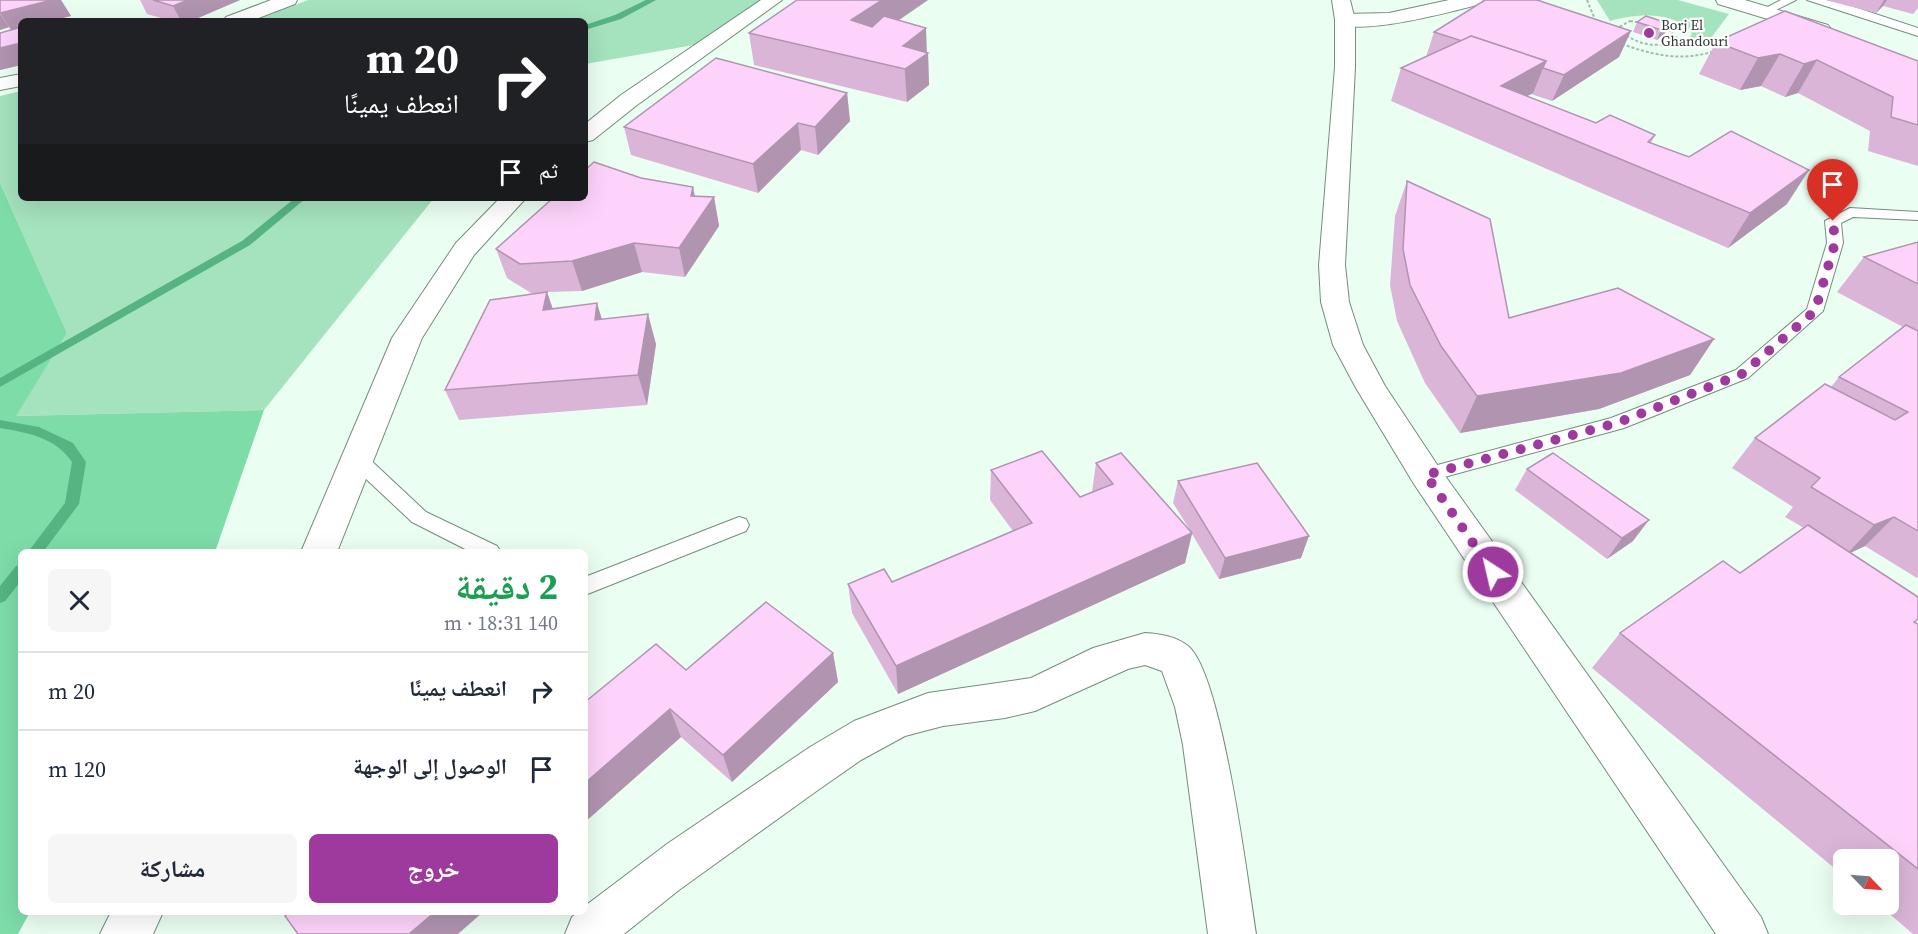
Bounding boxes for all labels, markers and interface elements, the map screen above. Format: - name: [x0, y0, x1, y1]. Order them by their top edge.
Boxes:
- place label: Borj El Ghandouri: [1661, 15, 1728, 51]
- marker: Borj El Ghandouri: [1642, 26, 1656, 40]
- text: 20 m: [366, 29, 459, 87]
- icon: right: [480, 42, 558, 120]
- text: انعطف يمينًا: [344, 85, 459, 122]
- text: ثم: [539, 155, 558, 185]
- icon: arrive: [494, 156, 527, 189]
- pin: [1807, 159, 1858, 221]
- icon: arrive: [1816, 168, 1849, 201]
- position arrow: [1461, 540, 1525, 604]
- text: 2 دقيقة: [455, 562, 558, 611]
- button: close: [48, 569, 111, 632]
- text: 140 m · 18:31: [444, 609, 558, 637]
- text: انعطف يمينًا: [409, 673, 507, 703]
- icon: right: [525, 675, 558, 708]
- text: 20 m: [48, 676, 95, 706]
- text: الوصول إلى الوجهة: [353, 751, 507, 781]
- icon: arrive: [525, 753, 558, 786]
- text: 120 m: [48, 754, 106, 784]
- button: مشاركة: [48, 834, 297, 903]
- button: خروج: [309, 834, 558, 903]
- north arrow: [1833, 849, 1899, 915]
- map controls: [1833, 849, 1899, 915]

